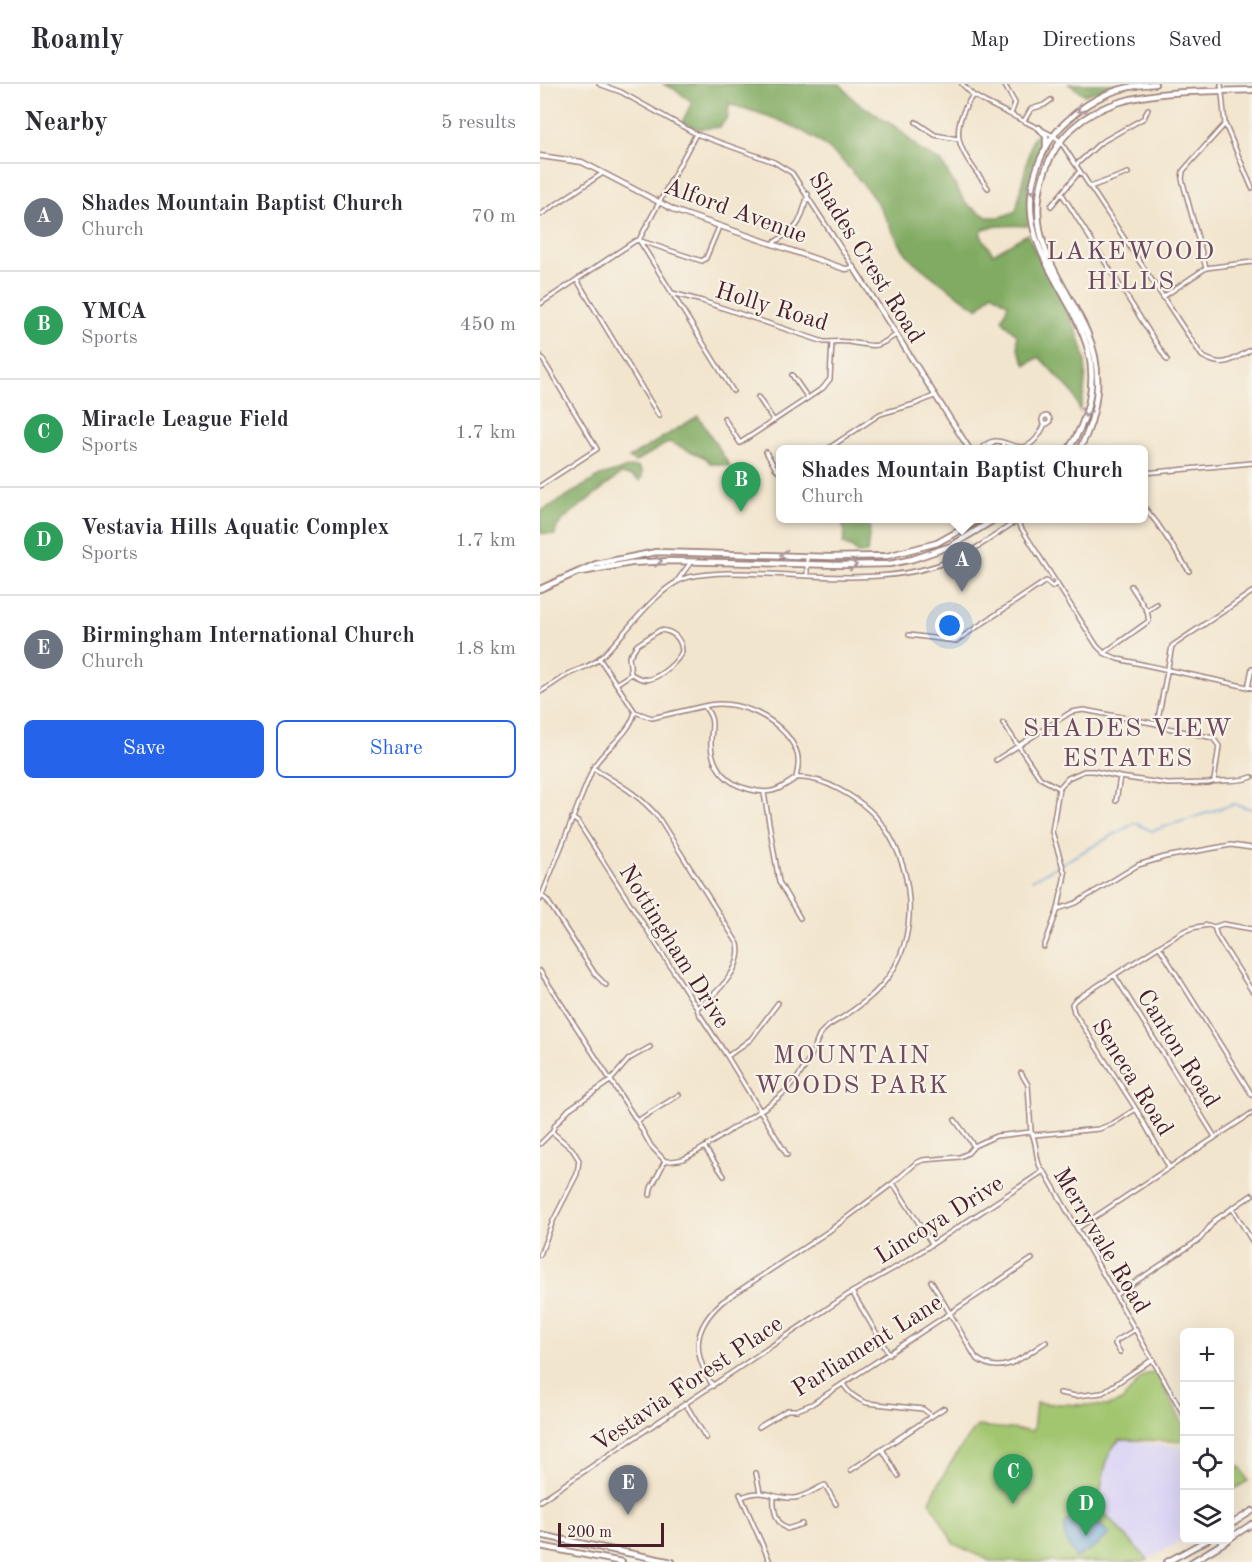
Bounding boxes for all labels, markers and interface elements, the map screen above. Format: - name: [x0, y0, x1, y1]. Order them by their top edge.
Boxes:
- text: Roamly: [30, 27, 124, 55]
- text: Map: [970, 30, 1009, 51]
- text: Directions: [1042, 30, 1136, 51]
- text: Saved: [1169, 30, 1222, 51]
- one-way arrow: [1076, 102, 1087, 113]
- text: Nearby: [24, 110, 108, 136]
- text: 5 results: [441, 113, 516, 133]
- street label: Shades Crest Road: [803, 168, 928, 348]
- street label: Alford Avenue: [661, 175, 810, 249]
- one-way arrow: [1027, 184, 1039, 194]
- text: Shades Mountain Baptist Church: [81, 193, 403, 215]
- text: A: [36, 207, 51, 227]
- text: 70 m: [471, 207, 516, 227]
- text: Church: [81, 220, 144, 240]
- district label: LAKEWOOD HILLS: [1046, 239, 1216, 295]
- street label: Holly Road: [712, 279, 831, 336]
- text: YMCA: [81, 301, 147, 323]
- text: B: [36, 315, 51, 335]
- text: 450 m: [460, 315, 516, 335]
- text: Sports: [81, 328, 138, 348]
- one-way arrow: [1080, 408, 1093, 418]
- text: Miracle League Field: [81, 409, 289, 431]
- text: C: [37, 423, 50, 443]
- text: 1.7 km: [455, 423, 516, 443]
- text: Sports: [81, 436, 138, 456]
- popup: [776, 445, 1148, 523]
- text: Shades Mountain Baptist Church: [801, 460, 1123, 482]
- pin: B: [722, 462, 760, 512]
- text: Church: [801, 487, 864, 507]
- text: Vestavia Hills Aquatic Complex: [81, 517, 389, 539]
- text: D: [36, 531, 51, 551]
- text: 1.7 km: [455, 531, 516, 551]
- pin: A: [942, 542, 982, 592]
- text: Sports: [81, 544, 138, 564]
- one-way arrow: [780, 548, 789, 561]
- one-way arrow: [653, 555, 662, 568]
- one-way arrow: [848, 559, 857, 571]
- your location: [935, 611, 964, 640]
- text: Birmingham International Church: [81, 625, 415, 647]
- text: E: [37, 639, 50, 659]
- text: 1.8 km: [455, 639, 516, 659]
- text: Church: [81, 652, 144, 672]
- district label: SHADES VIEW ESTATES: [1023, 716, 1233, 772]
- button: Save: [24, 720, 264, 778]
- button: Share: [276, 720, 516, 778]
- street label: Nottingham Drive: [613, 861, 733, 1033]
- street label: Canton Road: [1132, 986, 1223, 1112]
- street label: Seneca Road: [1086, 1016, 1177, 1141]
- district label: MOUNTAIN WOODS PARK: [754, 1043, 950, 1099]
- street label: Merryvale Road: [1047, 1164, 1153, 1318]
- street label: Lincoya Drive: [872, 1172, 1008, 1270]
- street label: Parliament Lane: [789, 1291, 947, 1402]
- street label: Vestavia Forest Place: [589, 1312, 788, 1457]
- map controls: [1180, 1328, 1234, 1544]
- button: +: [1180, 1328, 1234, 1382]
- button: −: [1180, 1382, 1234, 1436]
- button: locate: [1180, 1436, 1234, 1490]
- pin: C: [994, 1454, 1032, 1504]
- pin: E: [608, 1466, 647, 1515]
- pin: D: [1066, 1486, 1106, 1536]
- button: layers: [1180, 1490, 1234, 1544]
- scale bar: [558, 1520, 664, 1548]
- text: 200 m: [567, 1525, 612, 1541]

